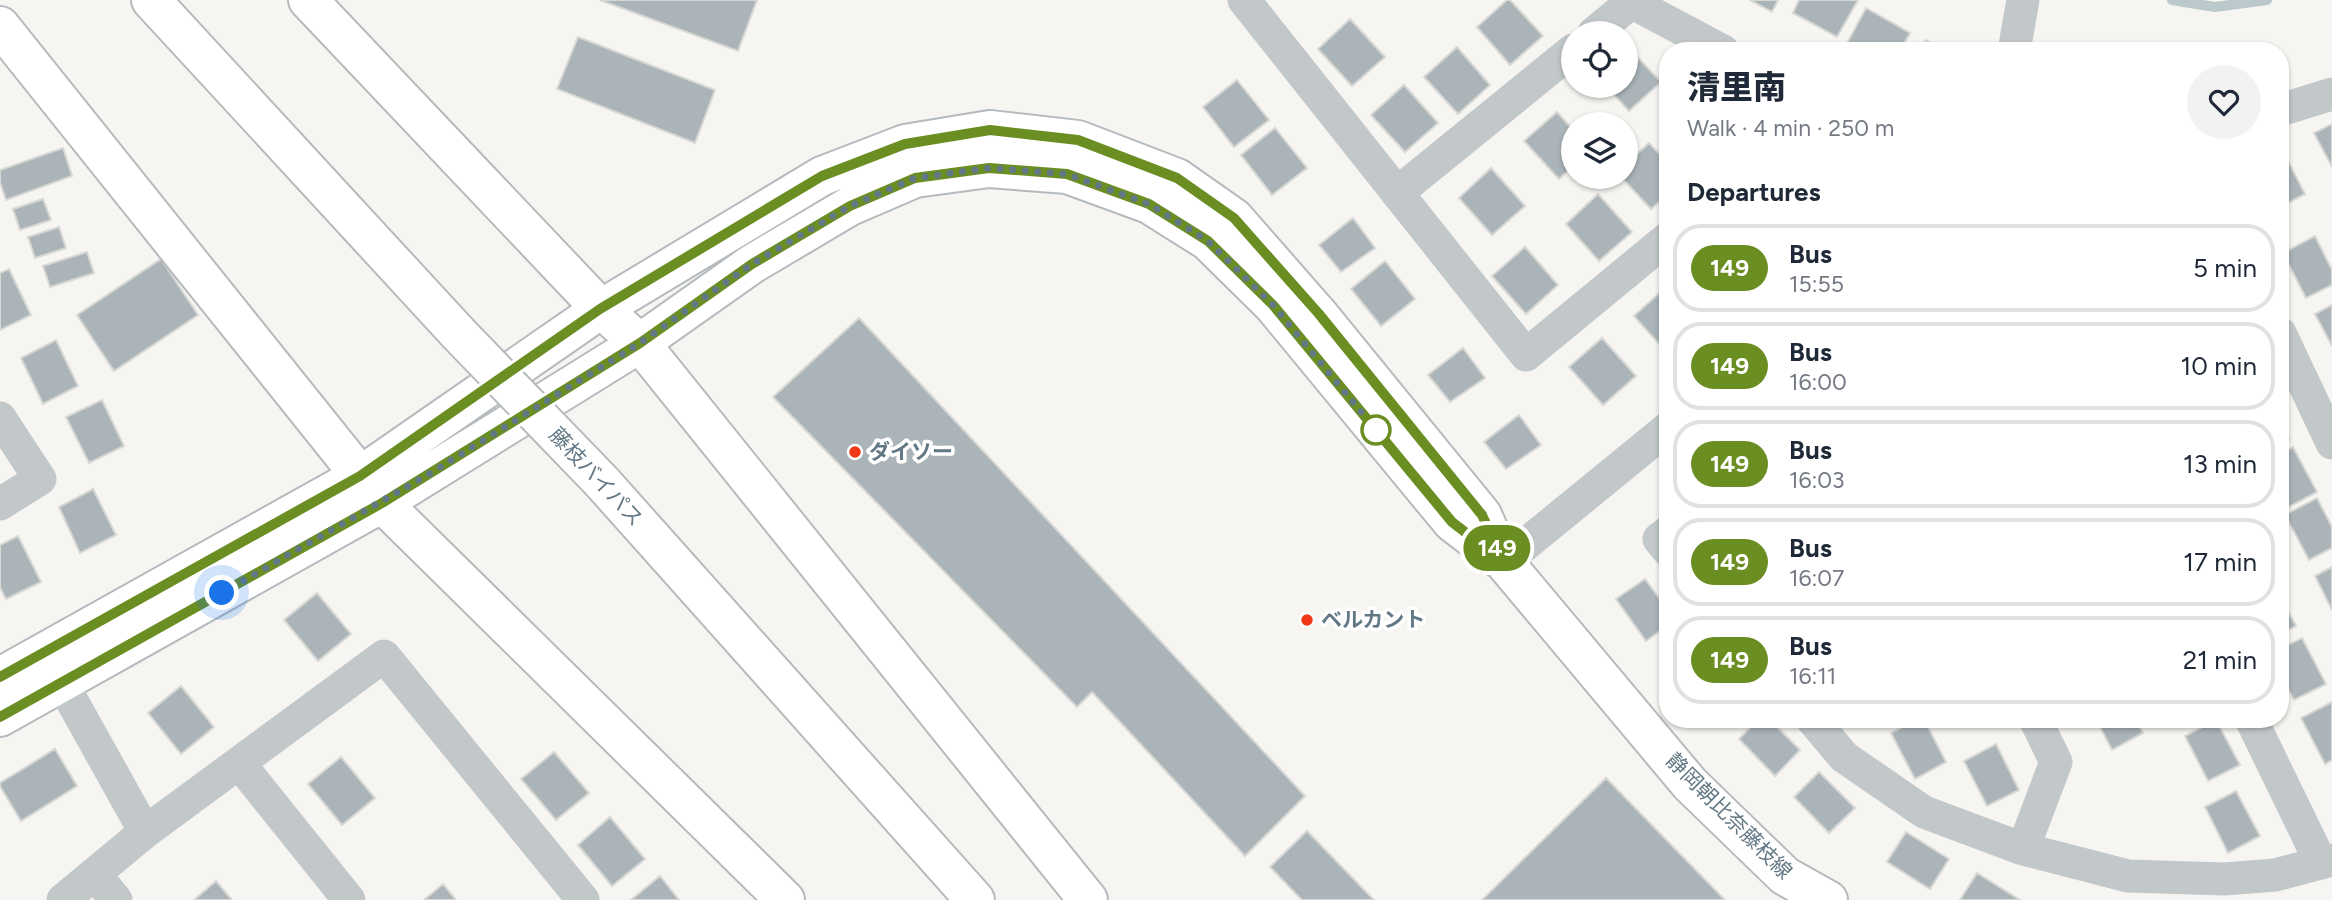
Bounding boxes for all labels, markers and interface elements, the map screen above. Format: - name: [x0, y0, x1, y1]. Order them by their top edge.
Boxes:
- map controls: [1561, 21, 1638, 189]
- button: locate: [1561, 21, 1638, 98]
- button: heart: [2187, 65, 2261, 139]
- text: 清里南: [1687, 68, 1786, 107]
- button: layers: [1561, 112, 1638, 189]
- text: Walk · 4 min · 250 m: [1687, 114, 1894, 142]
- text: Departures: [1687, 176, 1821, 208]
- text: Bus: [1789, 238, 1832, 270]
- text: 5 min: [2193, 252, 2257, 284]
- text: 149: [1710, 253, 1749, 282]
- text: 15:55: [1789, 270, 1844, 298]
- text: Bus: [1789, 336, 1832, 368]
- text: 10 min: [2181, 350, 2257, 382]
- text: 149: [1710, 351, 1749, 380]
- text: 16:00: [1789, 368, 1847, 396]
- unlabelled marker: [1361, 415, 1391, 445]
- street label: 藤枝バイパス: [544, 422, 648, 531]
- text: Bus: [1789, 434, 1832, 466]
- place label: ダイソー: [869, 439, 953, 464]
- marker: ダイソー: [847, 444, 863, 460]
- text: 13 min: [2183, 448, 2257, 480]
- text: 149: [1710, 449, 1749, 478]
- text: 16:03: [1789, 466, 1845, 494]
- line badge: 149: [1457, 525, 1537, 571]
- text: Bus: [1789, 532, 1832, 564]
- text: 149: [1477, 533, 1517, 562]
- text: 17 min: [2183, 546, 2257, 578]
- text: 149: [1710, 547, 1749, 576]
- text: 16:07: [1789, 564, 1844, 592]
- your location: [204, 575, 239, 610]
- place label: ベルカント: [1321, 607, 1425, 632]
- marker: ベルカント: [1299, 612, 1315, 628]
- text: Bus: [1789, 630, 1832, 662]
- text: 21 min: [2183, 644, 2257, 676]
- text: 149: [1710, 645, 1749, 674]
- text: 16:11: [1789, 662, 1836, 690]
- street label: 静岡朝比奈藤枝線: [1661, 747, 1798, 884]

